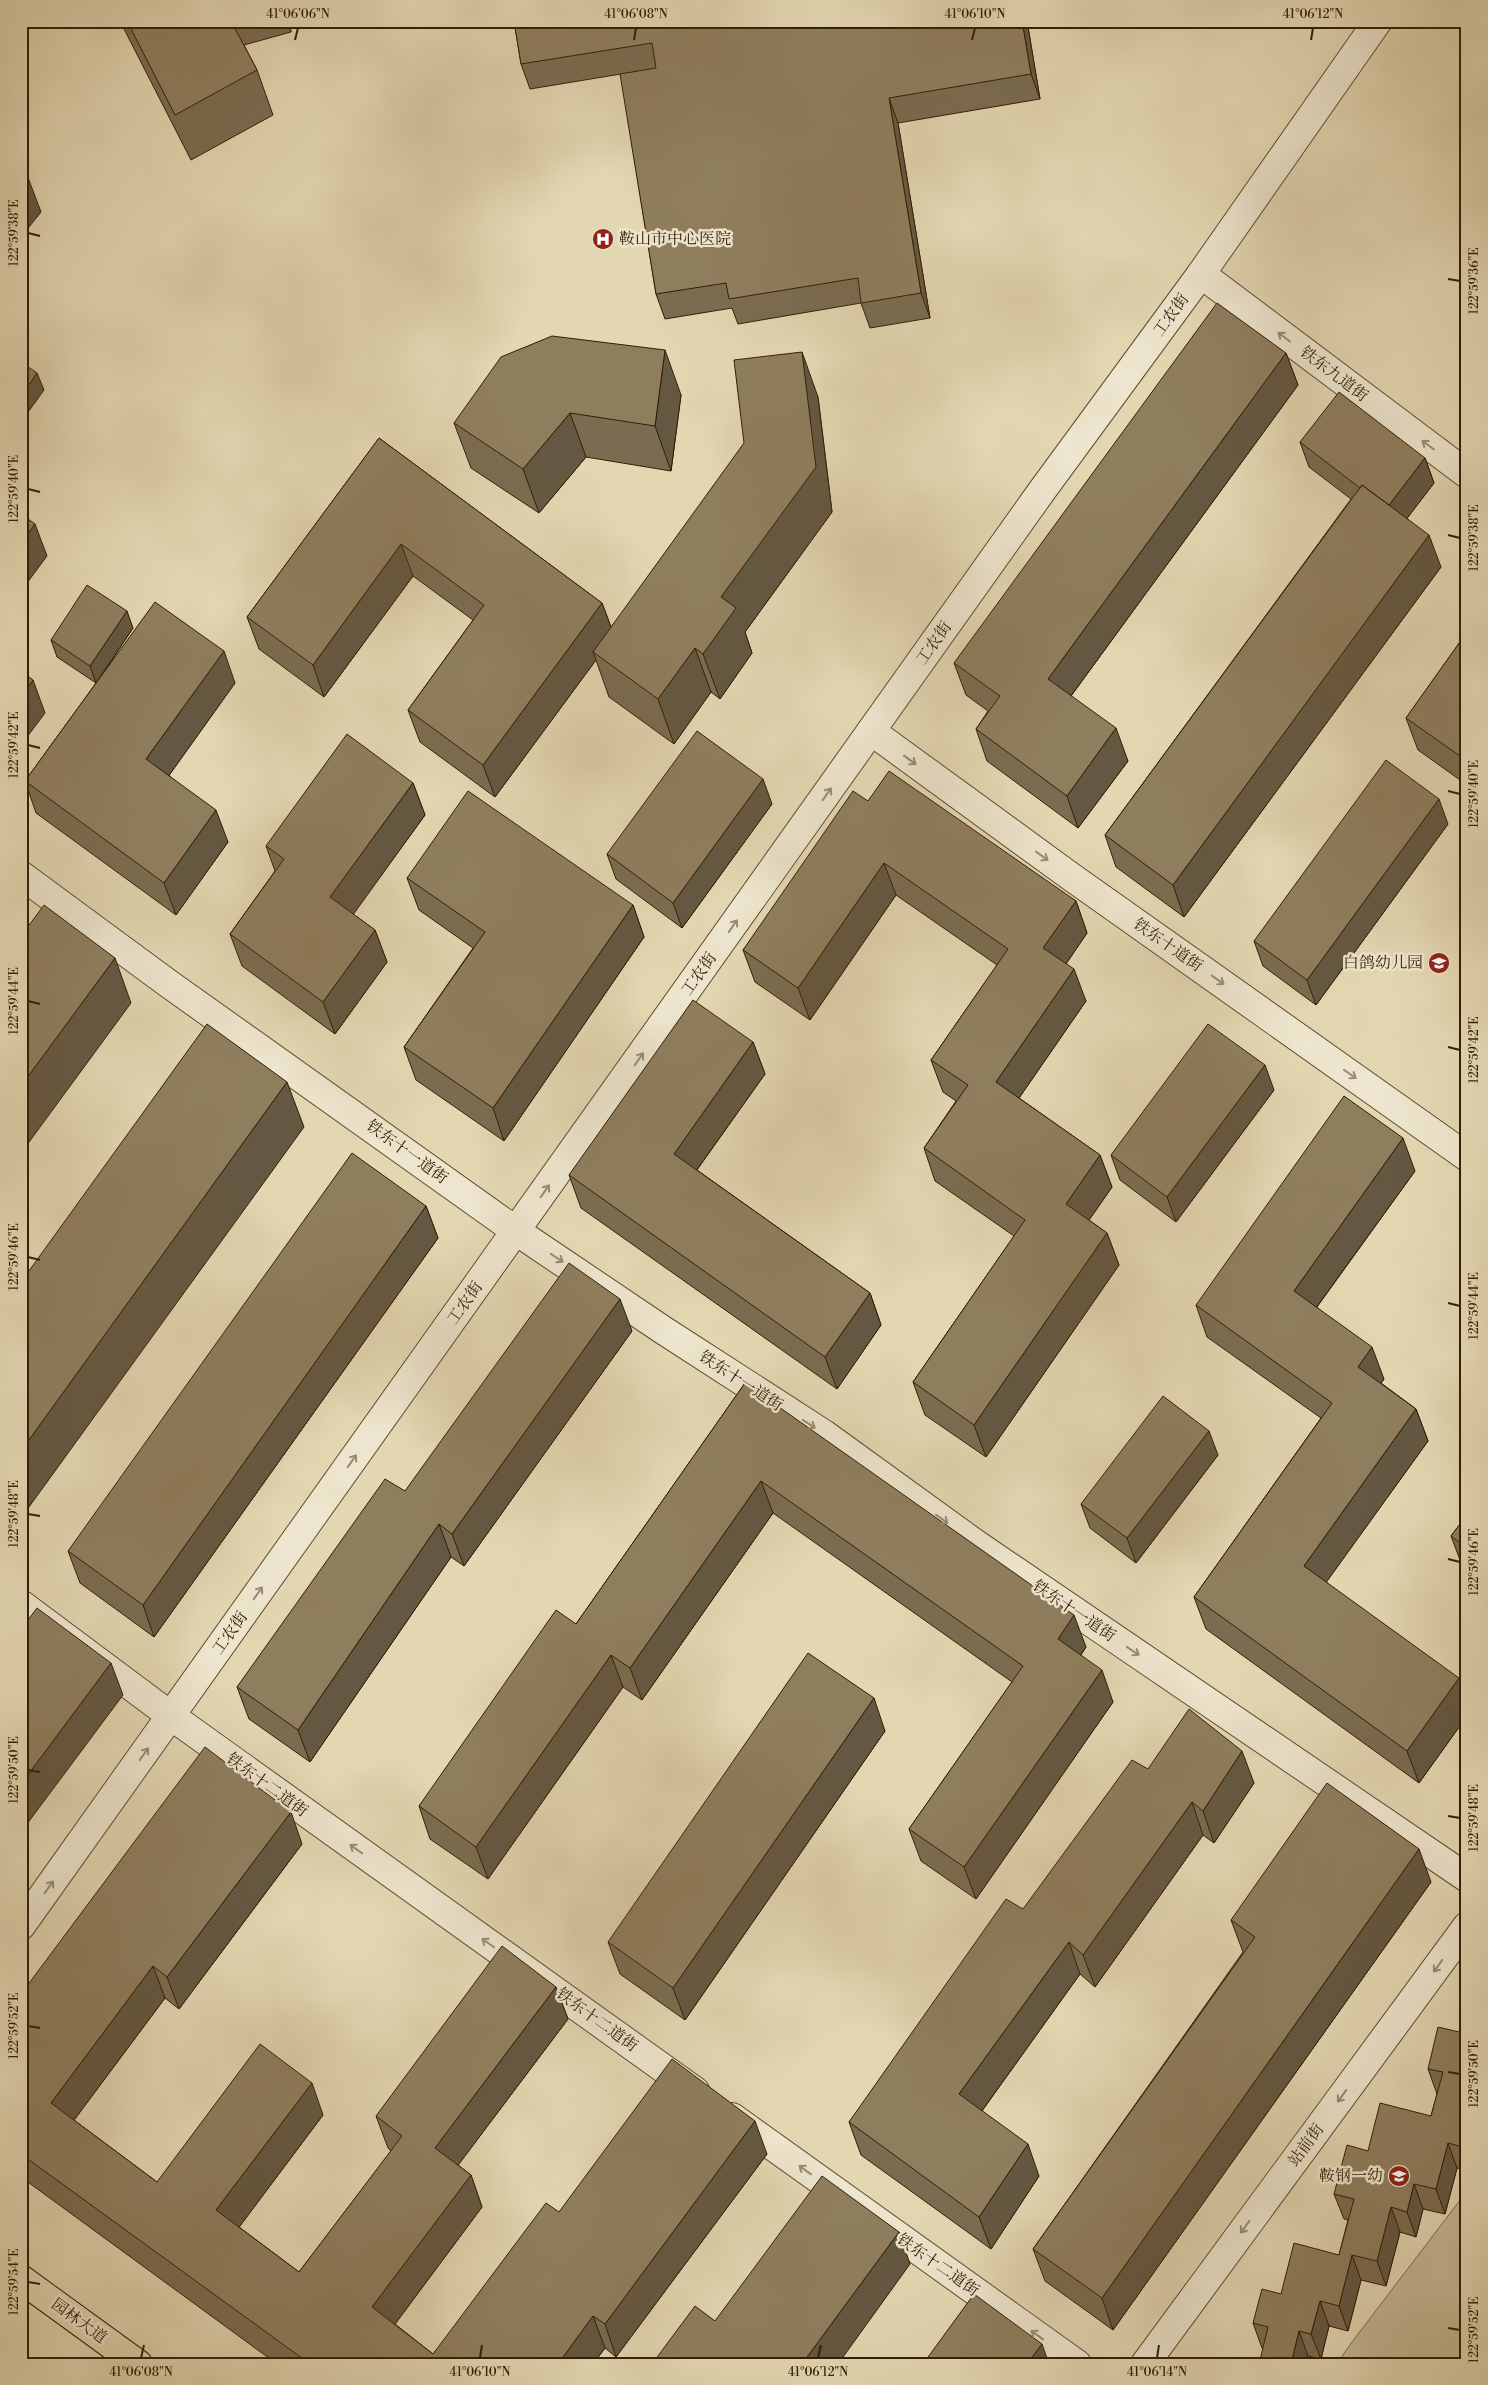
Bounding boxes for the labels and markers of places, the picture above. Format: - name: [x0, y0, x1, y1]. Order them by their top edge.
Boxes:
- hospital icon: 鞍山市中心医院: [591, 227, 615, 251]
- place label: 鞍山市中心医院: [619, 229, 731, 249]
- school or university icon: 白鸽幼儿园: [1427, 951, 1451, 975]
- place label: 白鸽幼儿园: [1343, 953, 1423, 973]
- school or university icon: 鞍钢一幼: [1387, 2164, 1411, 2188]
- place label: 鞍钢一幼: [1319, 2166, 1383, 2186]

